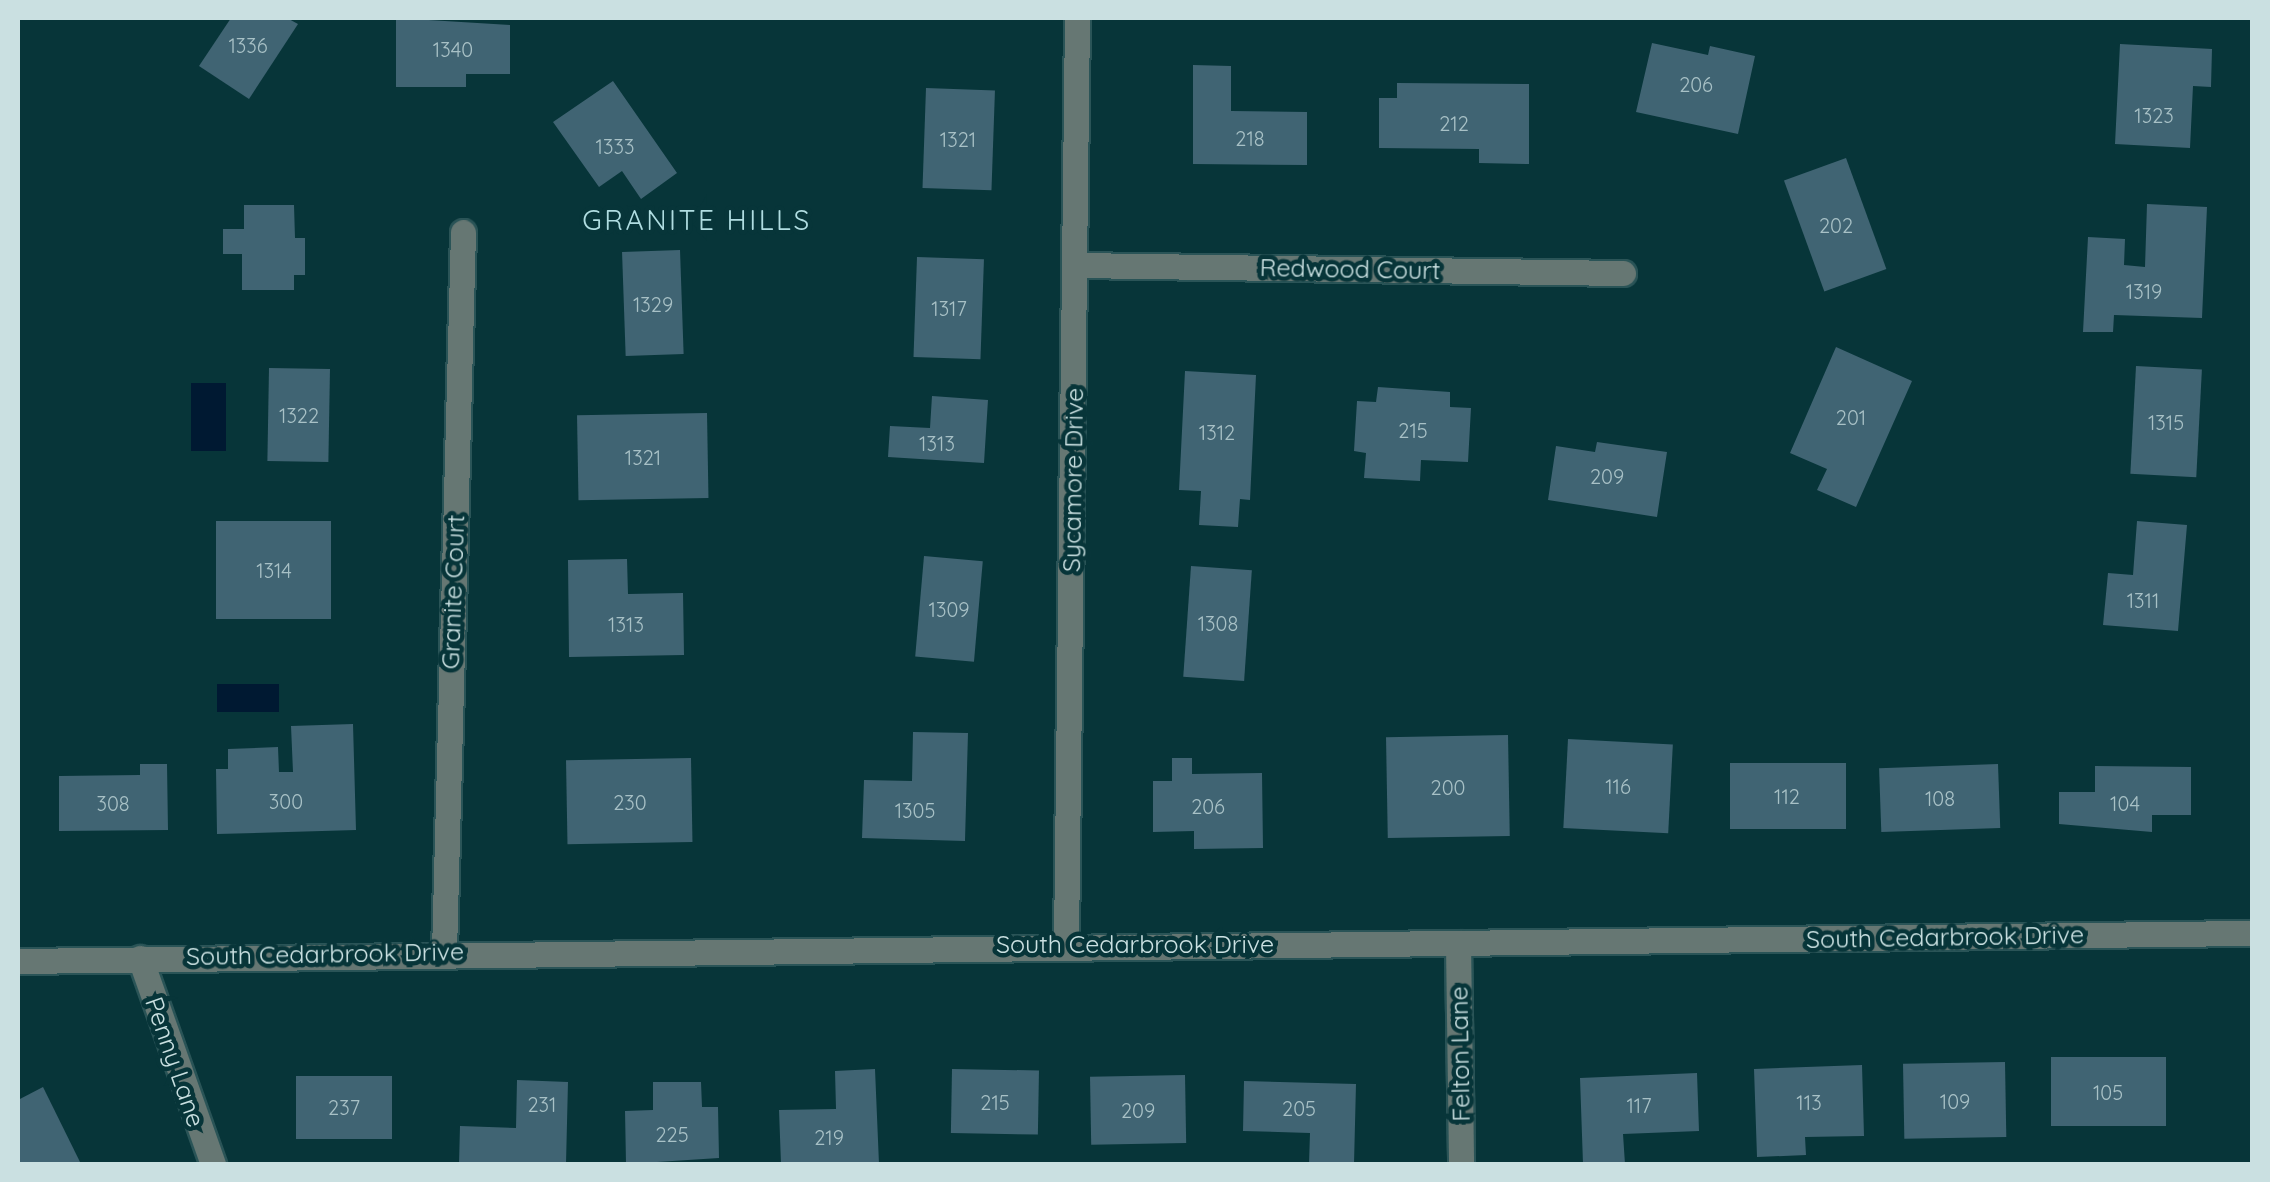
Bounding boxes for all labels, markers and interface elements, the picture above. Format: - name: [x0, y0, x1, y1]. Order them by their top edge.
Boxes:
- house number: 1336: [228, 33, 268, 57]
- house number: 1340: [433, 37, 473, 61]
- house number: 206: [1679, 72, 1713, 96]
- house number: 1323: [2134, 103, 2174, 127]
- house number: 212: [1439, 111, 1469, 135]
- house number: 218: [1235, 126, 1265, 150]
- house number: 1321: [940, 127, 976, 151]
- house number: 1333: [596, 134, 634, 158]
- district label: GRANITE HILLS: [582, 203, 812, 237]
- house number: 202: [1819, 213, 1853, 237]
- street label: Redwood Court: [1259, 252, 1441, 286]
- house number: 1319: [2126, 279, 2162, 303]
- house number: 1329: [633, 292, 673, 316]
- house number: 1317: [931, 296, 967, 320]
- street label: Sycamore Drive: [1056, 388, 1090, 572]
- house number: 1322: [279, 403, 319, 427]
- house number: 201: [1836, 405, 1866, 429]
- house number: 1315: [2148, 410, 2184, 434]
- house number: 215: [1398, 418, 1428, 442]
- house number: 1312: [1199, 420, 1235, 444]
- house number: 1313: [919, 431, 955, 455]
- house number: 1321: [625, 445, 661, 469]
- house number: 209: [1590, 464, 1624, 488]
- street label: Granite Court: [435, 514, 471, 670]
- house number: 1314: [256, 558, 292, 582]
- house number: 1311: [2127, 588, 2159, 612]
- house number: 1309: [929, 597, 969, 621]
- house number: 1308: [1198, 611, 1238, 635]
- house number: 1313: [608, 612, 644, 636]
- house number: 116: [1605, 774, 1631, 798]
- house number: 200: [1431, 775, 1465, 799]
- house number: 112: [1774, 784, 1800, 808]
- house number: 108: [1925, 786, 1955, 810]
- house number: 300: [269, 789, 303, 813]
- house number: 230: [613, 790, 647, 814]
- house number: 308: [96, 791, 130, 815]
- house number: 104: [2110, 791, 2140, 815]
- house number: 206: [1191, 794, 1225, 818]
- house number: 1305: [895, 798, 935, 822]
- street label: South Cedarbrook Drive: [1806, 920, 2084, 954]
- street label: South Cedarbrook Drive: [996, 929, 1274, 959]
- street label: South Cedarbrook Drive: [186, 937, 464, 971]
- street label: Felton Lane: [1444, 986, 1476, 1122]
- street label: Penny Lane: [139, 993, 211, 1131]
- house number: 105: [2093, 1080, 2123, 1104]
- house number: 109: [1940, 1089, 1970, 1113]
- house number: 215: [980, 1090, 1010, 1114]
- house number: 113: [1796, 1090, 1822, 1114]
- house number: 231: [528, 1092, 556, 1116]
- house number: 117: [1626, 1093, 1652, 1117]
- house number: 237: [328, 1095, 360, 1119]
- house number: 205: [1282, 1096, 1316, 1120]
- house number: 209: [1121, 1098, 1155, 1122]
- house number: 225: [655, 1122, 689, 1146]
- house number: 219: [814, 1125, 844, 1149]

